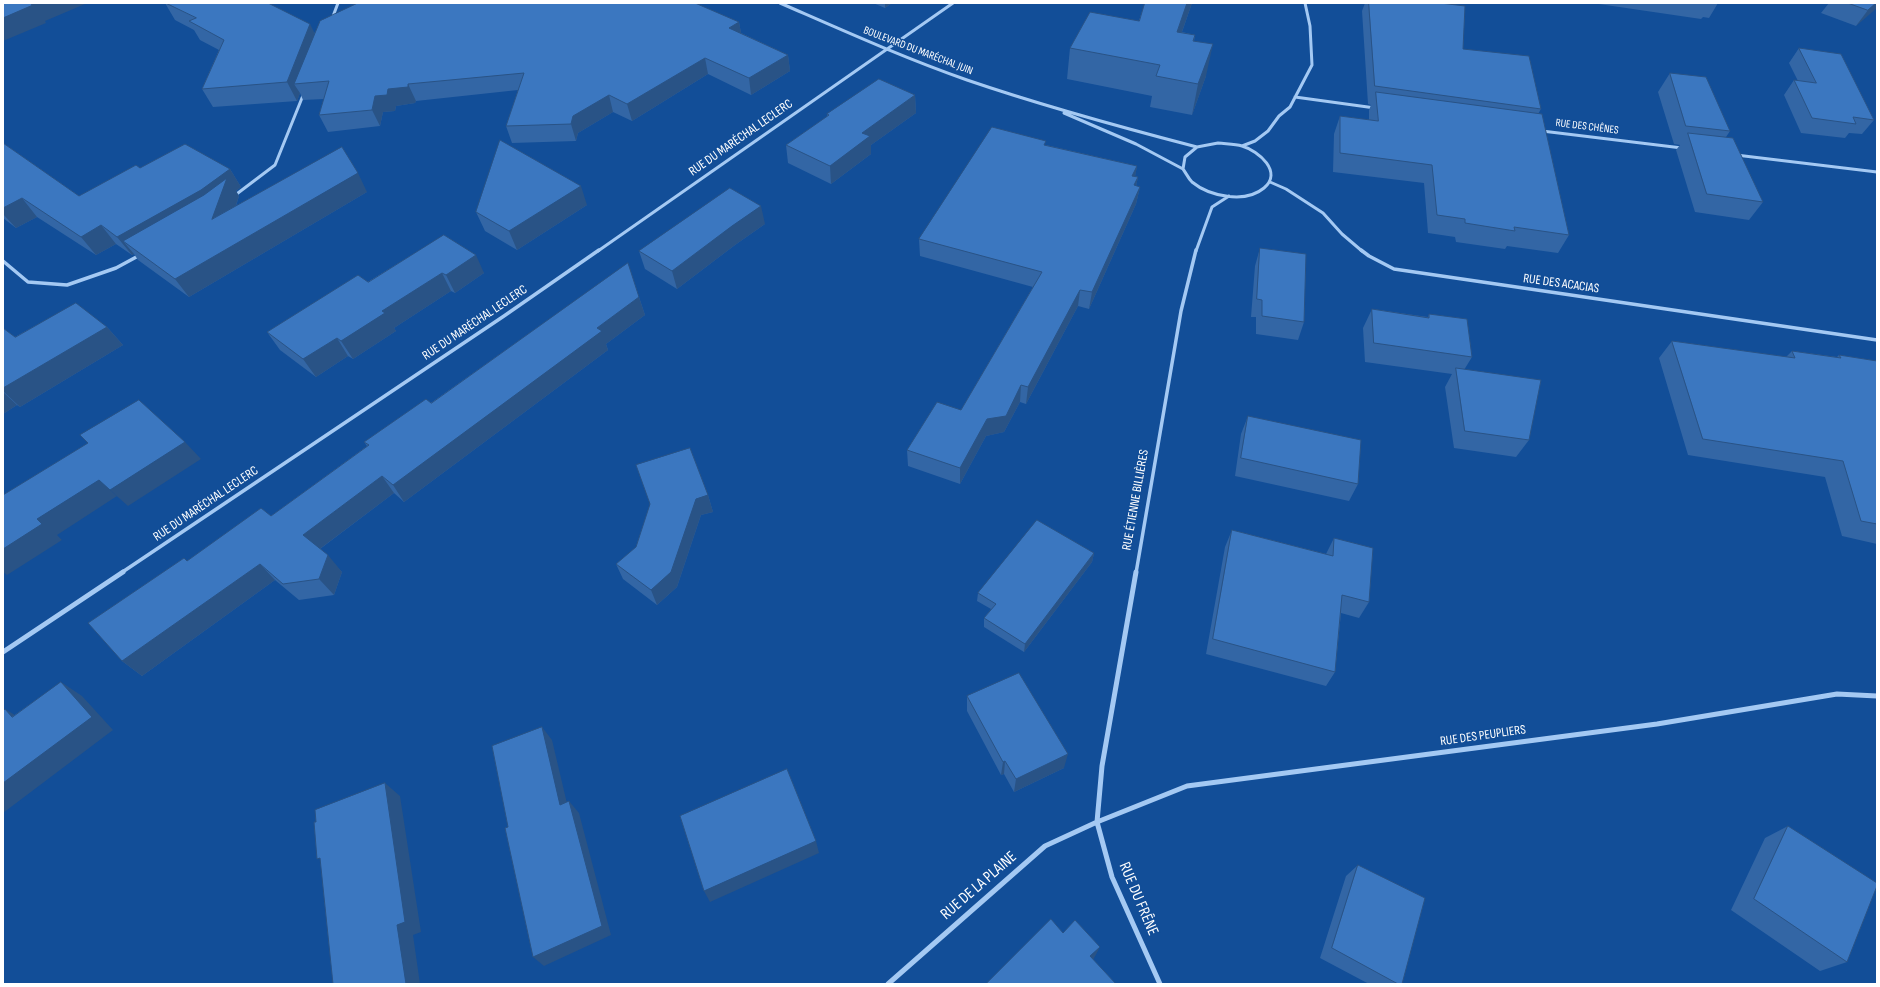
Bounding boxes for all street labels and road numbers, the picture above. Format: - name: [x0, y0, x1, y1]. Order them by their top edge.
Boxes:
- street label: BOULEVARD DU MARÉCHAL JUIN: [861, 24, 975, 78]
- street label: RUE DU MARÉCHAL LECLERC: [686, 96, 796, 180]
- street label: RUE DES CHÊNES: [1555, 117, 1619, 137]
- street label: RUE DES ACACIAS: [1522, 271, 1600, 297]
- street label: RUE DU MARÉCHAL LECLERC: [420, 282, 530, 364]
- street label: RUE ÉTIENNE BILLIÈRES: [1119, 448, 1153, 552]
- street label: RUE DU MARÉCHAL LECLERC: [151, 463, 261, 545]
- street label: RUE DES PEUPLIERS: [1439, 722, 1527, 750]
- street label: RUE DE LA PLAINE: [937, 848, 1021, 924]
- street label: RUE DU FRÊNE: [1114, 859, 1162, 939]

